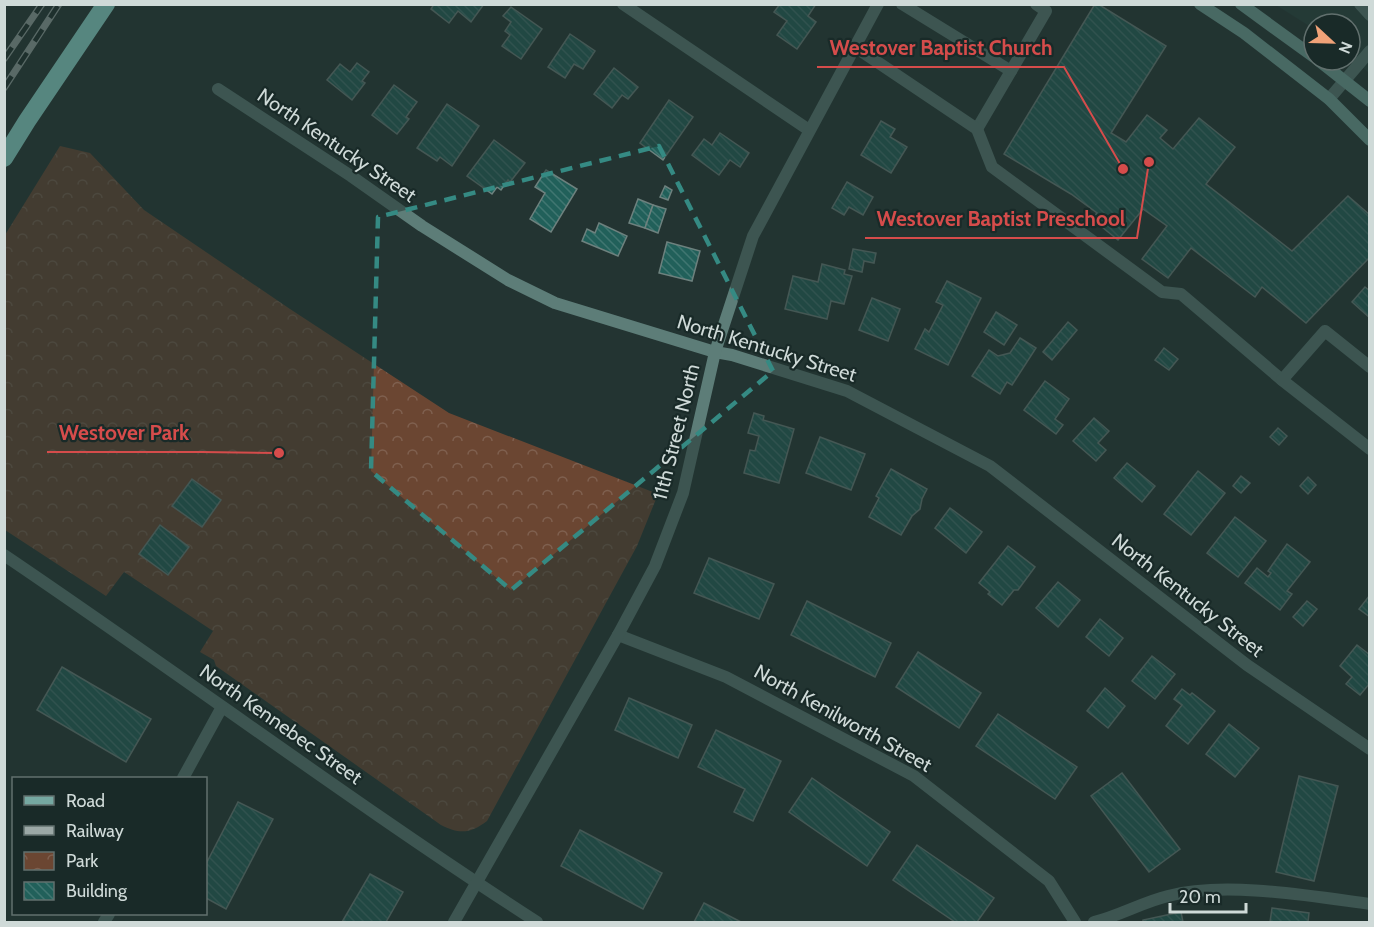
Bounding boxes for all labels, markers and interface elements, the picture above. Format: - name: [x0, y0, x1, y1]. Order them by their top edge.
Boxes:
- north arrow: [1302, 12, 1362, 72]
- callout: Westover Baptist Church: [817, 28, 1064, 67]
- text: Westover Baptist Church: [829, 35, 1053, 60]
- text: N: [1335, 39, 1356, 56]
- street label: North Kentucky Street: [253, 83, 421, 207]
- callout: Westover Baptist Preschool: [865, 199, 1137, 238]
- text: Westover Baptist Preschool: [877, 206, 1126, 231]
- street label: North Kentucky Street: [674, 309, 860, 387]
- street label: 11th Street North: [647, 361, 705, 503]
- callout: Westover Park: [47, 413, 201, 452]
- text: Westover Park: [59, 420, 190, 445]
- street label: North Kentucky Street: [1107, 528, 1269, 662]
- street label: North Kennebec Street: [195, 659, 367, 789]
- street label: North Kenilworth Street: [750, 659, 936, 777]
- legend: [12, 777, 207, 915]
- text: Road: [66, 790, 105, 812]
- text: Railway: [66, 820, 124, 842]
- text: Park: [66, 850, 99, 872]
- scale bar: [1170, 876, 1246, 914]
- text: Building: [66, 880, 128, 902]
- text: 20 m: [1179, 886, 1221, 908]

